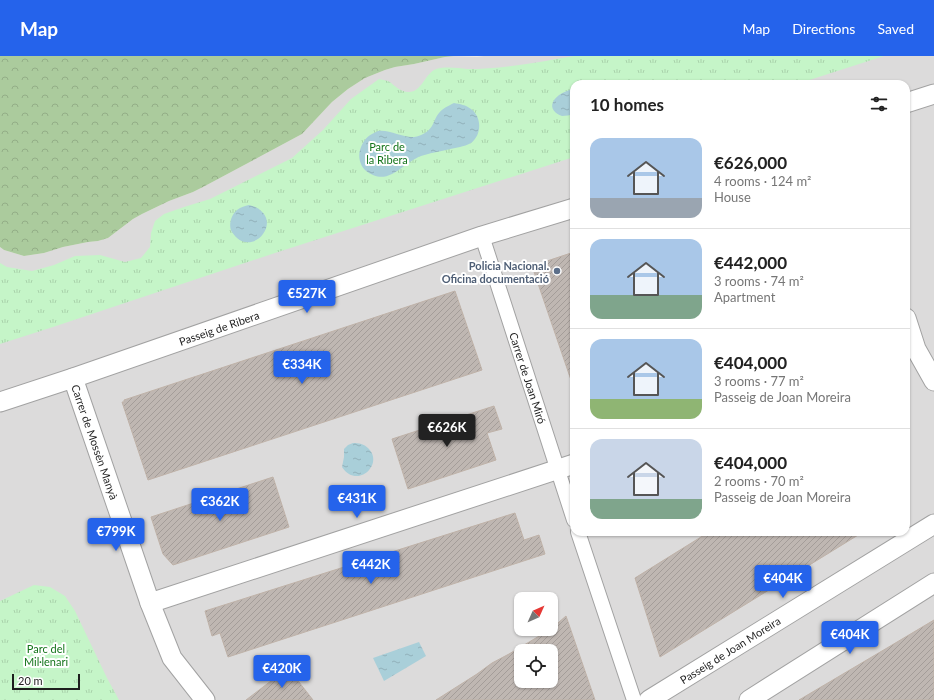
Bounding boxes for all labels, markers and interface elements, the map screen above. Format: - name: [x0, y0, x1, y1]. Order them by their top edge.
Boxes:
- text: Map: [20, 17, 58, 40]
- text: Map: [743, 20, 770, 37]
- text: Directions: [792, 20, 855, 37]
- text: Saved: [877, 20, 914, 37]
- icon: filters: [868, 93, 890, 115]
- text: 10 homes: [590, 94, 664, 115]
- park label: Parc de la Ribera: [366, 140, 408, 166]
- text: €626,000: [714, 152, 787, 173]
- icon: home: [622, 154, 670, 202]
- text: 4 rooms · 124 m²: [714, 173, 811, 189]
- text: House: [714, 189, 751, 205]
- text: €442,000: [714, 252, 787, 273]
- icon: home: [622, 255, 670, 303]
- place label: Policia Nacional. Oficina documentació: [442, 259, 549, 285]
- marker: Policia Nacional. Oficina documentació: [552, 266, 562, 276]
- text: 3 rooms · 74 m²: [714, 273, 804, 289]
- pin: €527K: [279, 280, 335, 314]
- text: €527K: [287, 285, 327, 301]
- text: Apartment: [714, 289, 775, 305]
- street label: Passeig de Ribera: [177, 308, 261, 348]
- street label: Carrer de Joan Miró: [507, 331, 549, 425]
- pin: €334K: [274, 351, 330, 385]
- text: €404,000: [714, 352, 787, 373]
- icon: home: [622, 355, 670, 403]
- text: €334K: [282, 356, 322, 372]
- text: 3 rooms · 77 m²: [714, 373, 804, 389]
- street label: Carrer de Mossèn Manyà: [69, 383, 121, 501]
- text: Passeig de Joan Moreira: [714, 389, 851, 405]
- pin: €626K: [419, 414, 475, 448]
- text: €626K: [427, 419, 467, 435]
- text: €404,000: [714, 452, 787, 473]
- icon: home: [622, 455, 670, 503]
- text: 2 rooms · 70 m²: [714, 473, 804, 489]
- pin: €431K: [329, 485, 385, 519]
- pin: €362K: [192, 488, 248, 522]
- text: Passeig de Joan Moreira: [714, 489, 851, 505]
- text: €431K: [337, 490, 377, 506]
- text: €362K: [200, 493, 240, 509]
- pin: €799K: [88, 518, 144, 552]
- text: €799K: [96, 523, 136, 539]
- pin: €442K: [343, 551, 399, 585]
- text: €442K: [351, 556, 391, 572]
- pin: €404K: [755, 565, 811, 599]
- text: €404K: [763, 570, 803, 586]
- north arrow: [514, 592, 558, 636]
- map controls: [514, 592, 558, 688]
- street label: Passeig de Joan Moreira: [677, 614, 783, 686]
- pin: €404K: [822, 621, 878, 655]
- text: €404K: [830, 626, 870, 642]
- park label: Parc del Mil·lenari: [24, 642, 68, 668]
- button: locate: [514, 644, 558, 688]
- pin: €420K: [254, 655, 310, 689]
- text: €420K: [262, 660, 302, 676]
- scale bar: [12, 672, 80, 691]
- text: 20 m: [18, 674, 43, 687]

